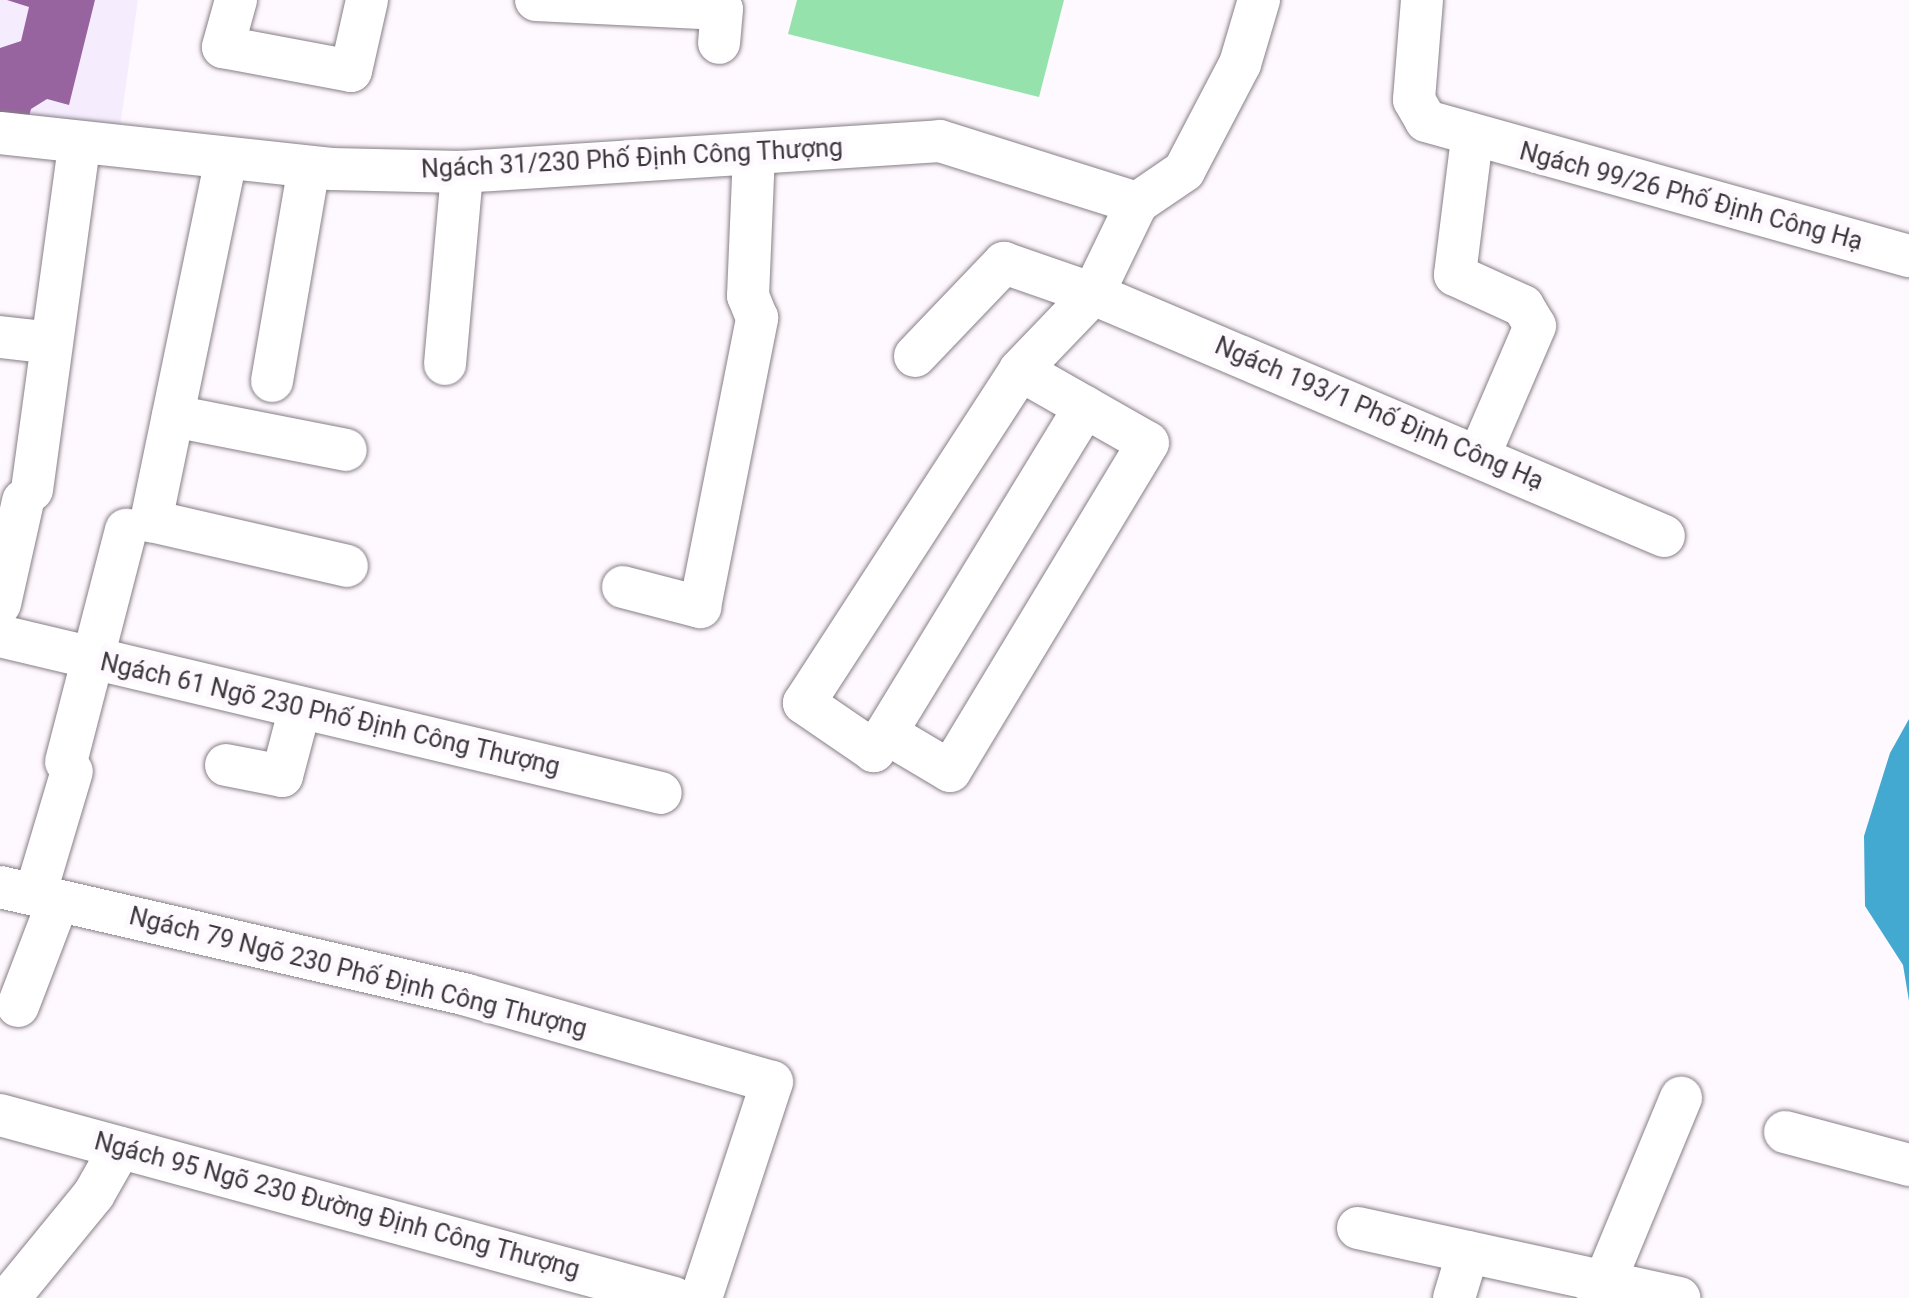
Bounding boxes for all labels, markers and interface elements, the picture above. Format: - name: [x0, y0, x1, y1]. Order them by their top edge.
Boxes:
- street label: Ngách 31/230 Phố Định Công Thượng: [420, 133, 844, 185]
- street label: Ngách 99/26 Phố Định Công Hạ: [1516, 137, 1866, 257]
- street label: Ngách 193/1 Phố Định Công Hạ: [1210, 331, 1548, 497]
- street label: Ngách 61 Ngõ 230 Phố Định Công Thượng: [97, 647, 563, 783]
- street label: Ngách 79 Ngõ 230 Phố Định Công Thượng: [126, 901, 590, 1045]
- street label: Ngách 95 Ngõ 230 Đường Định Công Thượng: [91, 1127, 583, 1285]

